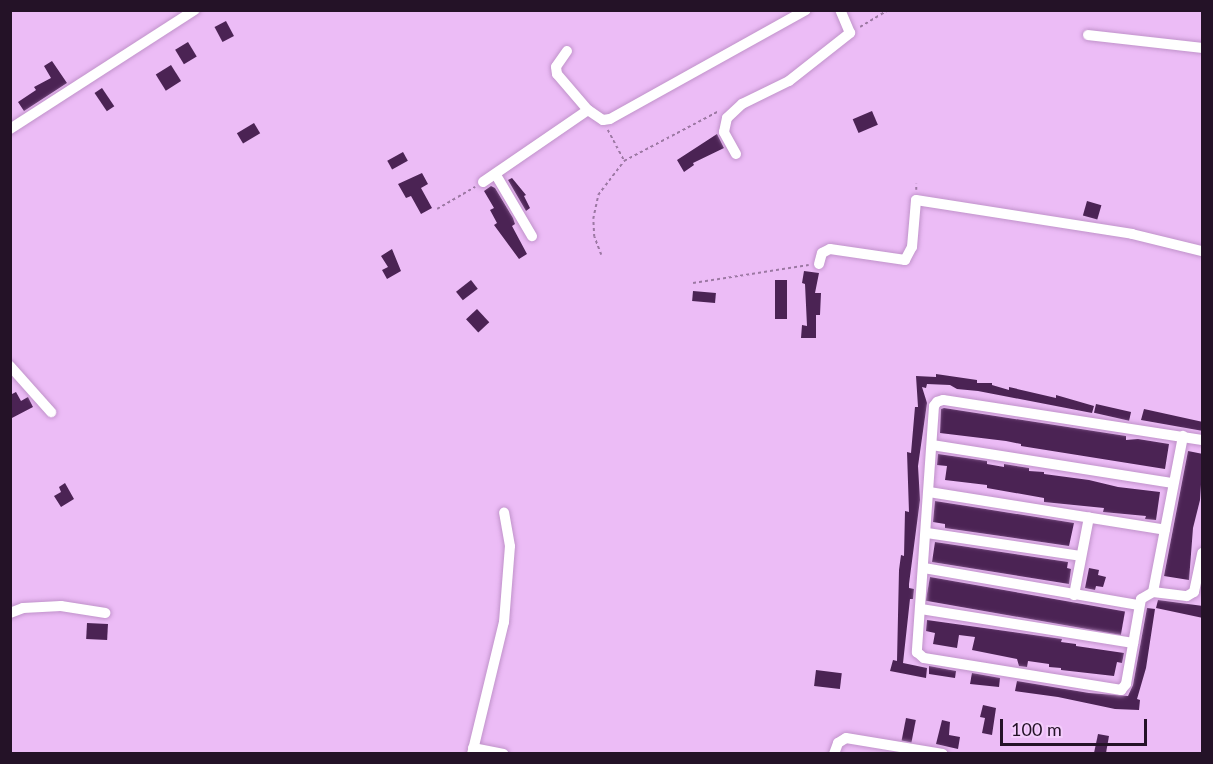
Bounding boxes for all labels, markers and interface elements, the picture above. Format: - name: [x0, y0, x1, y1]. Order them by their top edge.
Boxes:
- scale bar: [1003, 707, 1150, 745]
- text: 100 m: [1011, 718, 1062, 740]

